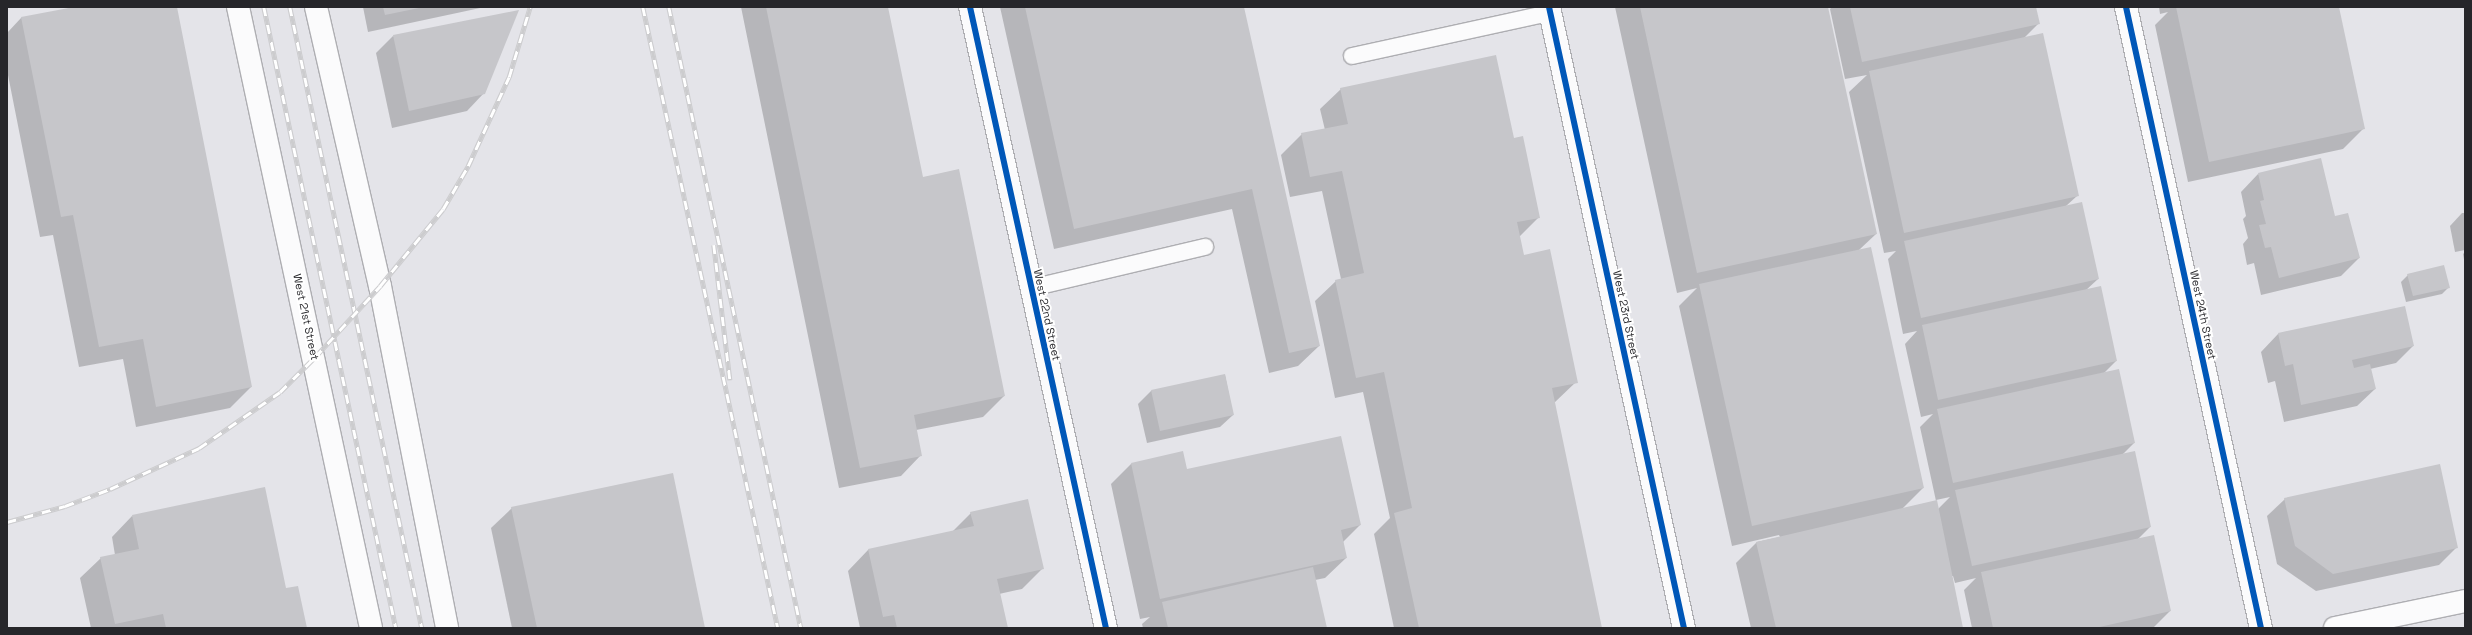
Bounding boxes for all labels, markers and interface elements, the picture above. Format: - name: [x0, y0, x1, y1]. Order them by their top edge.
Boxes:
- street label: West 22nd Street: [1031, 268, 1063, 362]
- street label: West 23rd Street: [1610, 269, 1642, 361]
- street label: West 24th Street: [2187, 269, 2219, 361]
- street label: West 21st Street: [290, 273, 322, 361]

